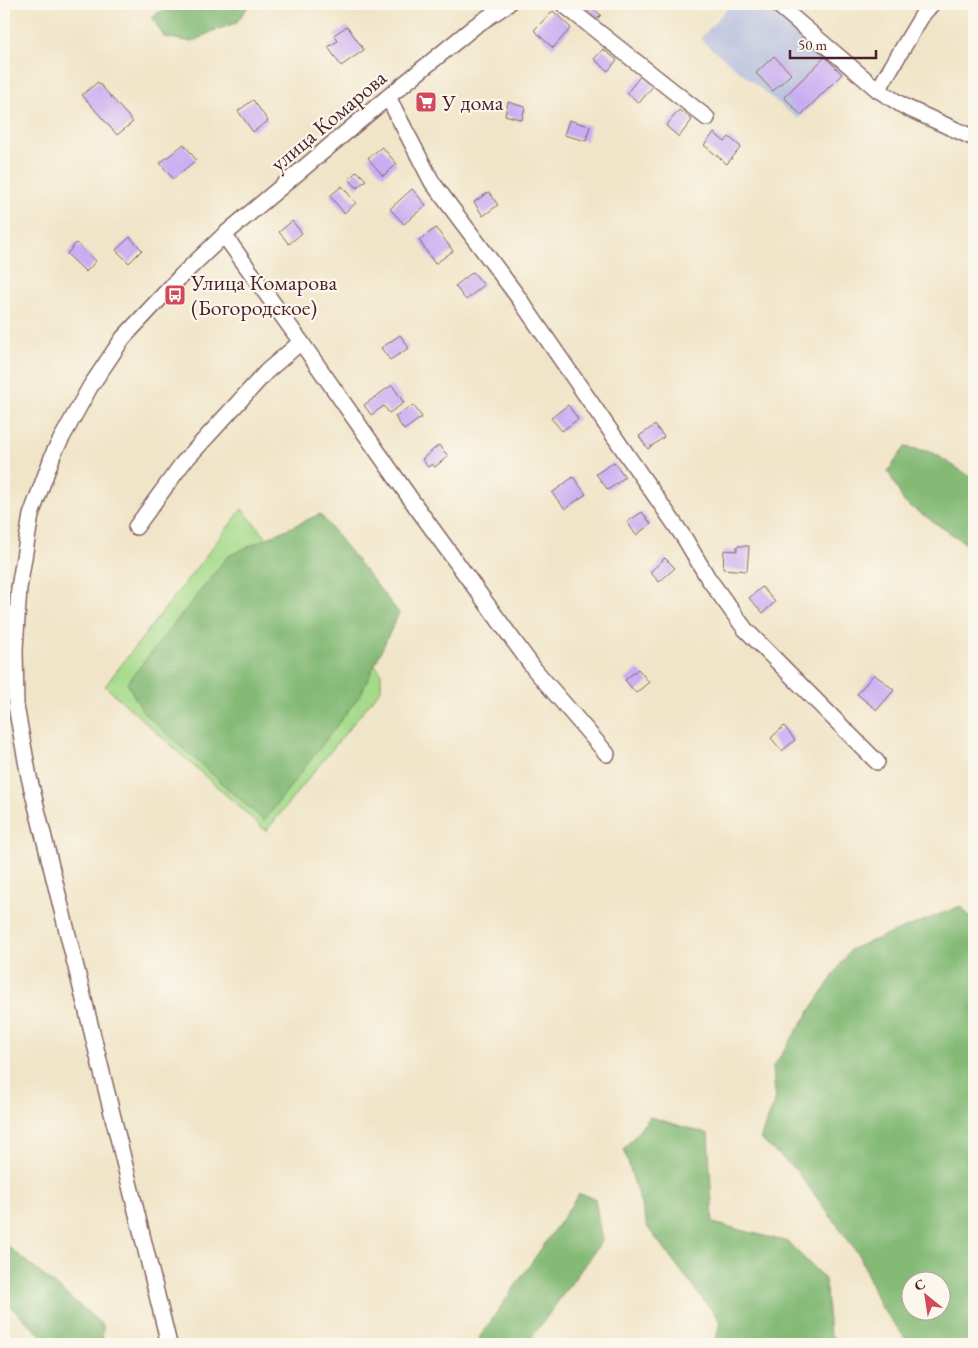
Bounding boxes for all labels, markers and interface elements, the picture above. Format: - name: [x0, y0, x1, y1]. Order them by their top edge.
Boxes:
- scale bar: [790, 28, 877, 60]
- text: 50 m: [798, 35, 827, 54]
- street label: улица Комарова: [264, 63, 393, 178]
- place label: У дома: [441, 88, 504, 117]
- supermarket icon: У дома: [414, 90, 438, 114]
- place label: Улица Комарова (Богородское): [190, 268, 337, 322]
- bus stop icon: Улица Комарова (Богородское): [163, 283, 187, 307]
- north arrow: [900, 1270, 950, 1320]
- text: С: [911, 1274, 928, 1295]

